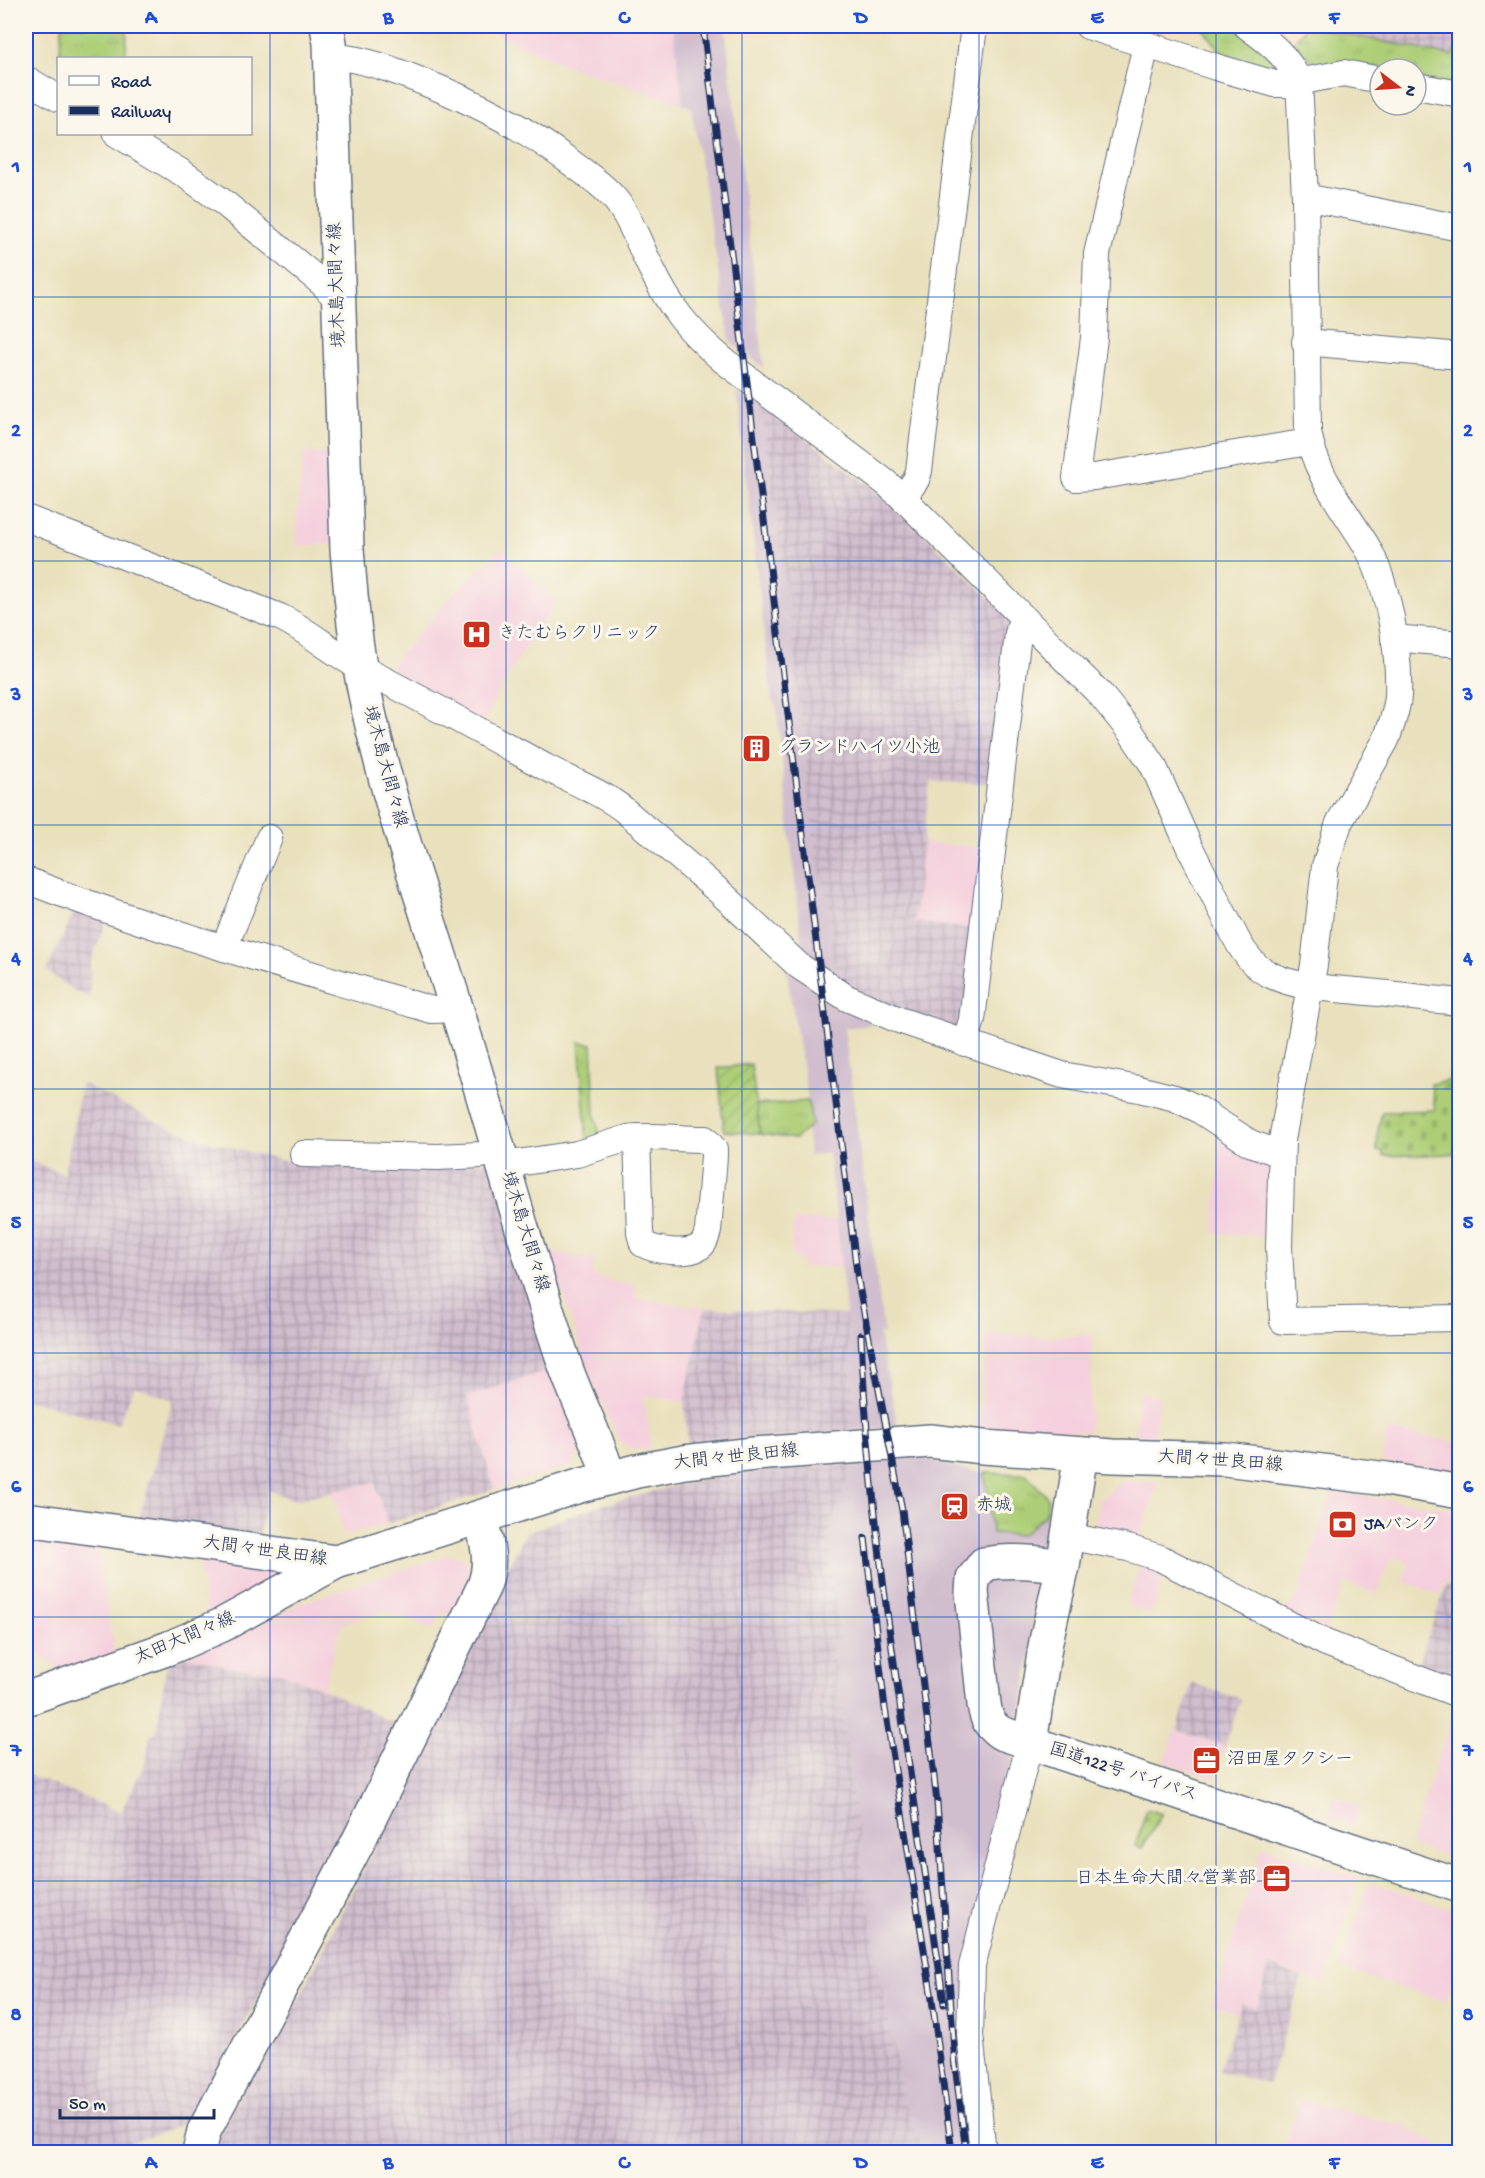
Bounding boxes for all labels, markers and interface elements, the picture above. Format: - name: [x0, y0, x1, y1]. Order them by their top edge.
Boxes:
- text: A: [144, 8, 159, 31]
- text: B: [382, 8, 394, 31]
- text: C: [618, 8, 632, 31]
- text: D: [852, 8, 868, 31]
- text: E: [1091, 8, 1105, 31]
- text: F: [1328, 8, 1341, 31]
- legend: [57, 57, 252, 135]
- north arrow: [1368, 57, 1428, 117]
- text: Road: [111, 73, 152, 94]
- text: N: [1398, 83, 1420, 99]
- text: Railway: [111, 103, 171, 124]
- text: 1: [11, 157, 20, 180]
- text: 1: [1463, 157, 1472, 180]
- street label: 境木島大間々線: [324, 222, 351, 348]
- text: 2: [11, 421, 21, 444]
- text: 2: [1463, 421, 1473, 444]
- hospital icon: きたむらクリニック: [461, 618, 493, 650]
- place label: きたむらクリニック: [498, 624, 660, 645]
- text: 3: [10, 685, 21, 708]
- text: 3: [1462, 685, 1473, 708]
- street label: 境木島大間々線: [358, 703, 411, 831]
- building icon: グランドハイツ小池: [741, 732, 773, 764]
- place label: グランドハイツ小池: [778, 737, 940, 759]
- text: 4: [10, 949, 21, 972]
- text: 4: [1462, 949, 1473, 972]
- street label: 境木島大間々線: [496, 1168, 553, 1295]
- text: 5: [11, 1213, 22, 1236]
- text: 5: [1463, 1213, 1474, 1236]
- street label: 大間々世良田線: [672, 1440, 800, 1475]
- street label: 大間々世良田線: [1156, 1446, 1284, 1477]
- text: 6: [11, 1477, 22, 1500]
- text: 6: [1463, 1477, 1474, 1500]
- station icon: 赤城: [939, 1490, 971, 1522]
- place label: 赤城: [976, 1495, 1012, 1517]
- bank icon: JAバンク: [1327, 1509, 1359, 1541]
- place label: JAバンク: [1364, 1515, 1438, 1536]
- street label: 大間々世良田線: [201, 1532, 329, 1571]
- street label: 太田大間々線: [131, 1607, 239, 1670]
- street label: 国道122号 バイパス: [1046, 1738, 1200, 1807]
- text: 7: [10, 1741, 23, 1764]
- text: 7: [1462, 1741, 1475, 1764]
- office icon: 沼田屋タクシー: [1190, 1744, 1222, 1776]
- place label: 沼田屋タクシー: [1227, 1750, 1353, 1771]
- office icon: 日本生命大間々営業部: [1261, 1863, 1293, 1895]
- place label: 日本生命大間々営業部: [1076, 1868, 1256, 1890]
- text: 8: [11, 2005, 22, 2028]
- text: 8: [1463, 2005, 1474, 2028]
- scale bar: [60, 2082, 214, 2120]
- text: 50 m: [69, 2095, 106, 2116]
- text: A: [144, 2153, 159, 2176]
- text: B: [382, 2153, 394, 2176]
- text: C: [618, 2153, 632, 2176]
- text: D: [852, 2153, 868, 2176]
- text: E: [1091, 2153, 1105, 2176]
- text: F: [1328, 2153, 1341, 2176]

